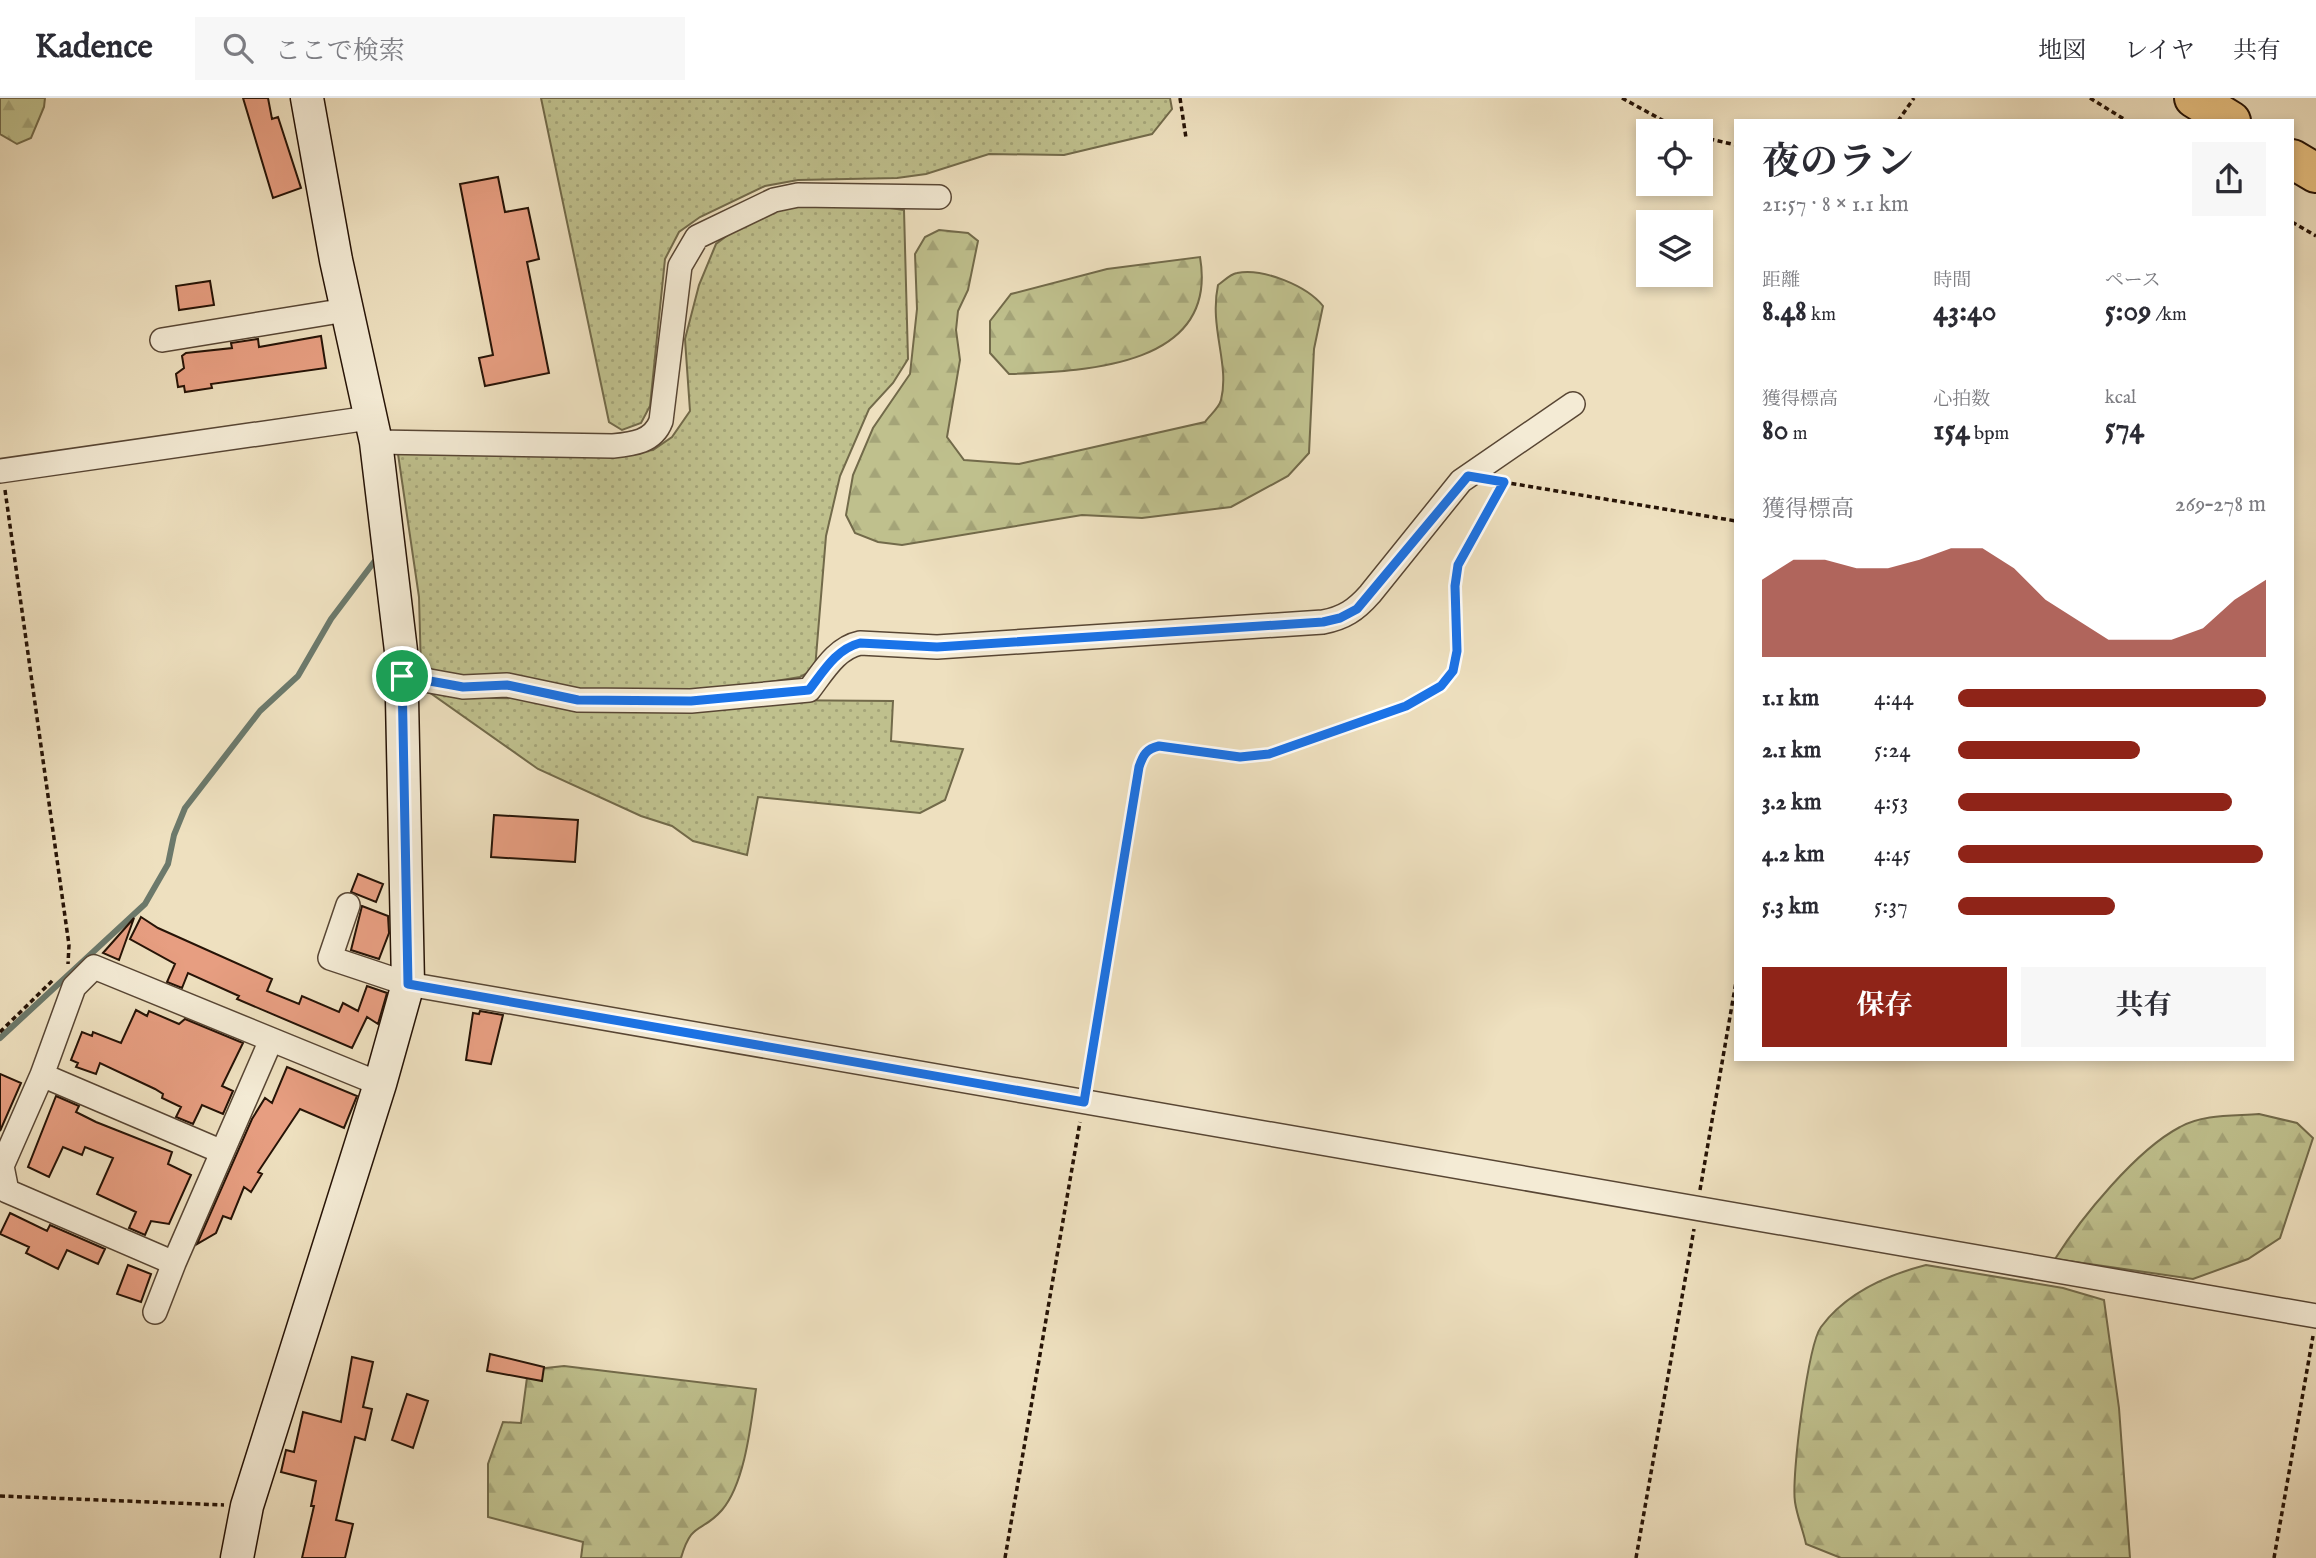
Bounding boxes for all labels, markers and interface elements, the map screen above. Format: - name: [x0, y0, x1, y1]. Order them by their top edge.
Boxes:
- search box: [195, 17, 685, 80]
- text: Kadence: [35, 27, 153, 69]
- icon: search: [219, 29, 257, 67]
- text: ここで検索: [275, 35, 405, 68]
- text: 地図: [2038, 36, 2086, 67]
- text: レイヤ: [2124, 36, 2195, 67]
- text: 共有: [2233, 36, 2281, 67]
- map controls: [1636, 119, 1713, 287]
- button: locate: [1636, 119, 1713, 196]
- text: 夜のラン: [1762, 140, 1914, 188]
- button: share: [2192, 142, 2266, 216]
- text: 21:57 · 8 × 1.1 km: [1762, 190, 1909, 219]
- button: layers: [1636, 210, 1713, 287]
- text: 距離: [1762, 269, 1800, 293]
- text: 時間: [1933, 269, 1971, 293]
- text: ペース: [2105, 269, 2161, 293]
- text: 8.48: [1762, 293, 1807, 331]
- text: 43:40: [1933, 293, 1997, 331]
- text: 5:09: [2105, 293, 2151, 331]
- text: km: [1807, 303, 1836, 327]
- text: /km: [2151, 303, 2187, 327]
- text: kcal: [2105, 386, 2136, 410]
- text: 獲得標高: [1762, 388, 1838, 412]
- text: 心拍数: [1933, 388, 1990, 412]
- text: 574: [2105, 410, 2144, 448]
- text: 80: [1762, 412, 1789, 450]
- text: 154: [1933, 412, 1970, 450]
- text: m: [1789, 422, 1807, 446]
- text: bpm: [1970, 422, 2009, 446]
- text: 269–278 m: [2175, 490, 2266, 519]
- text: 獲得標高: [1762, 495, 1854, 524]
- pin: [372, 646, 432, 706]
- icon: arrive: [383, 657, 421, 695]
- text: 1.1 km: [1762, 684, 1819, 713]
- text: 4:44: [1874, 684, 1914, 713]
- text: 2.1 km: [1762, 736, 1821, 765]
- text: 5:24: [1874, 736, 1910, 765]
- text: 3.2 km: [1762, 788, 1821, 817]
- text: 4:53: [1874, 788, 1908, 817]
- text: 4.2 km: [1762, 840, 1825, 869]
- text: 4:45: [1874, 840, 1911, 869]
- text: 5.3 km: [1762, 892, 1819, 921]
- text: 5:37: [1874, 892, 1908, 921]
- button: 保存: [1762, 967, 2007, 1047]
- button: 共有: [2021, 967, 2266, 1047]

